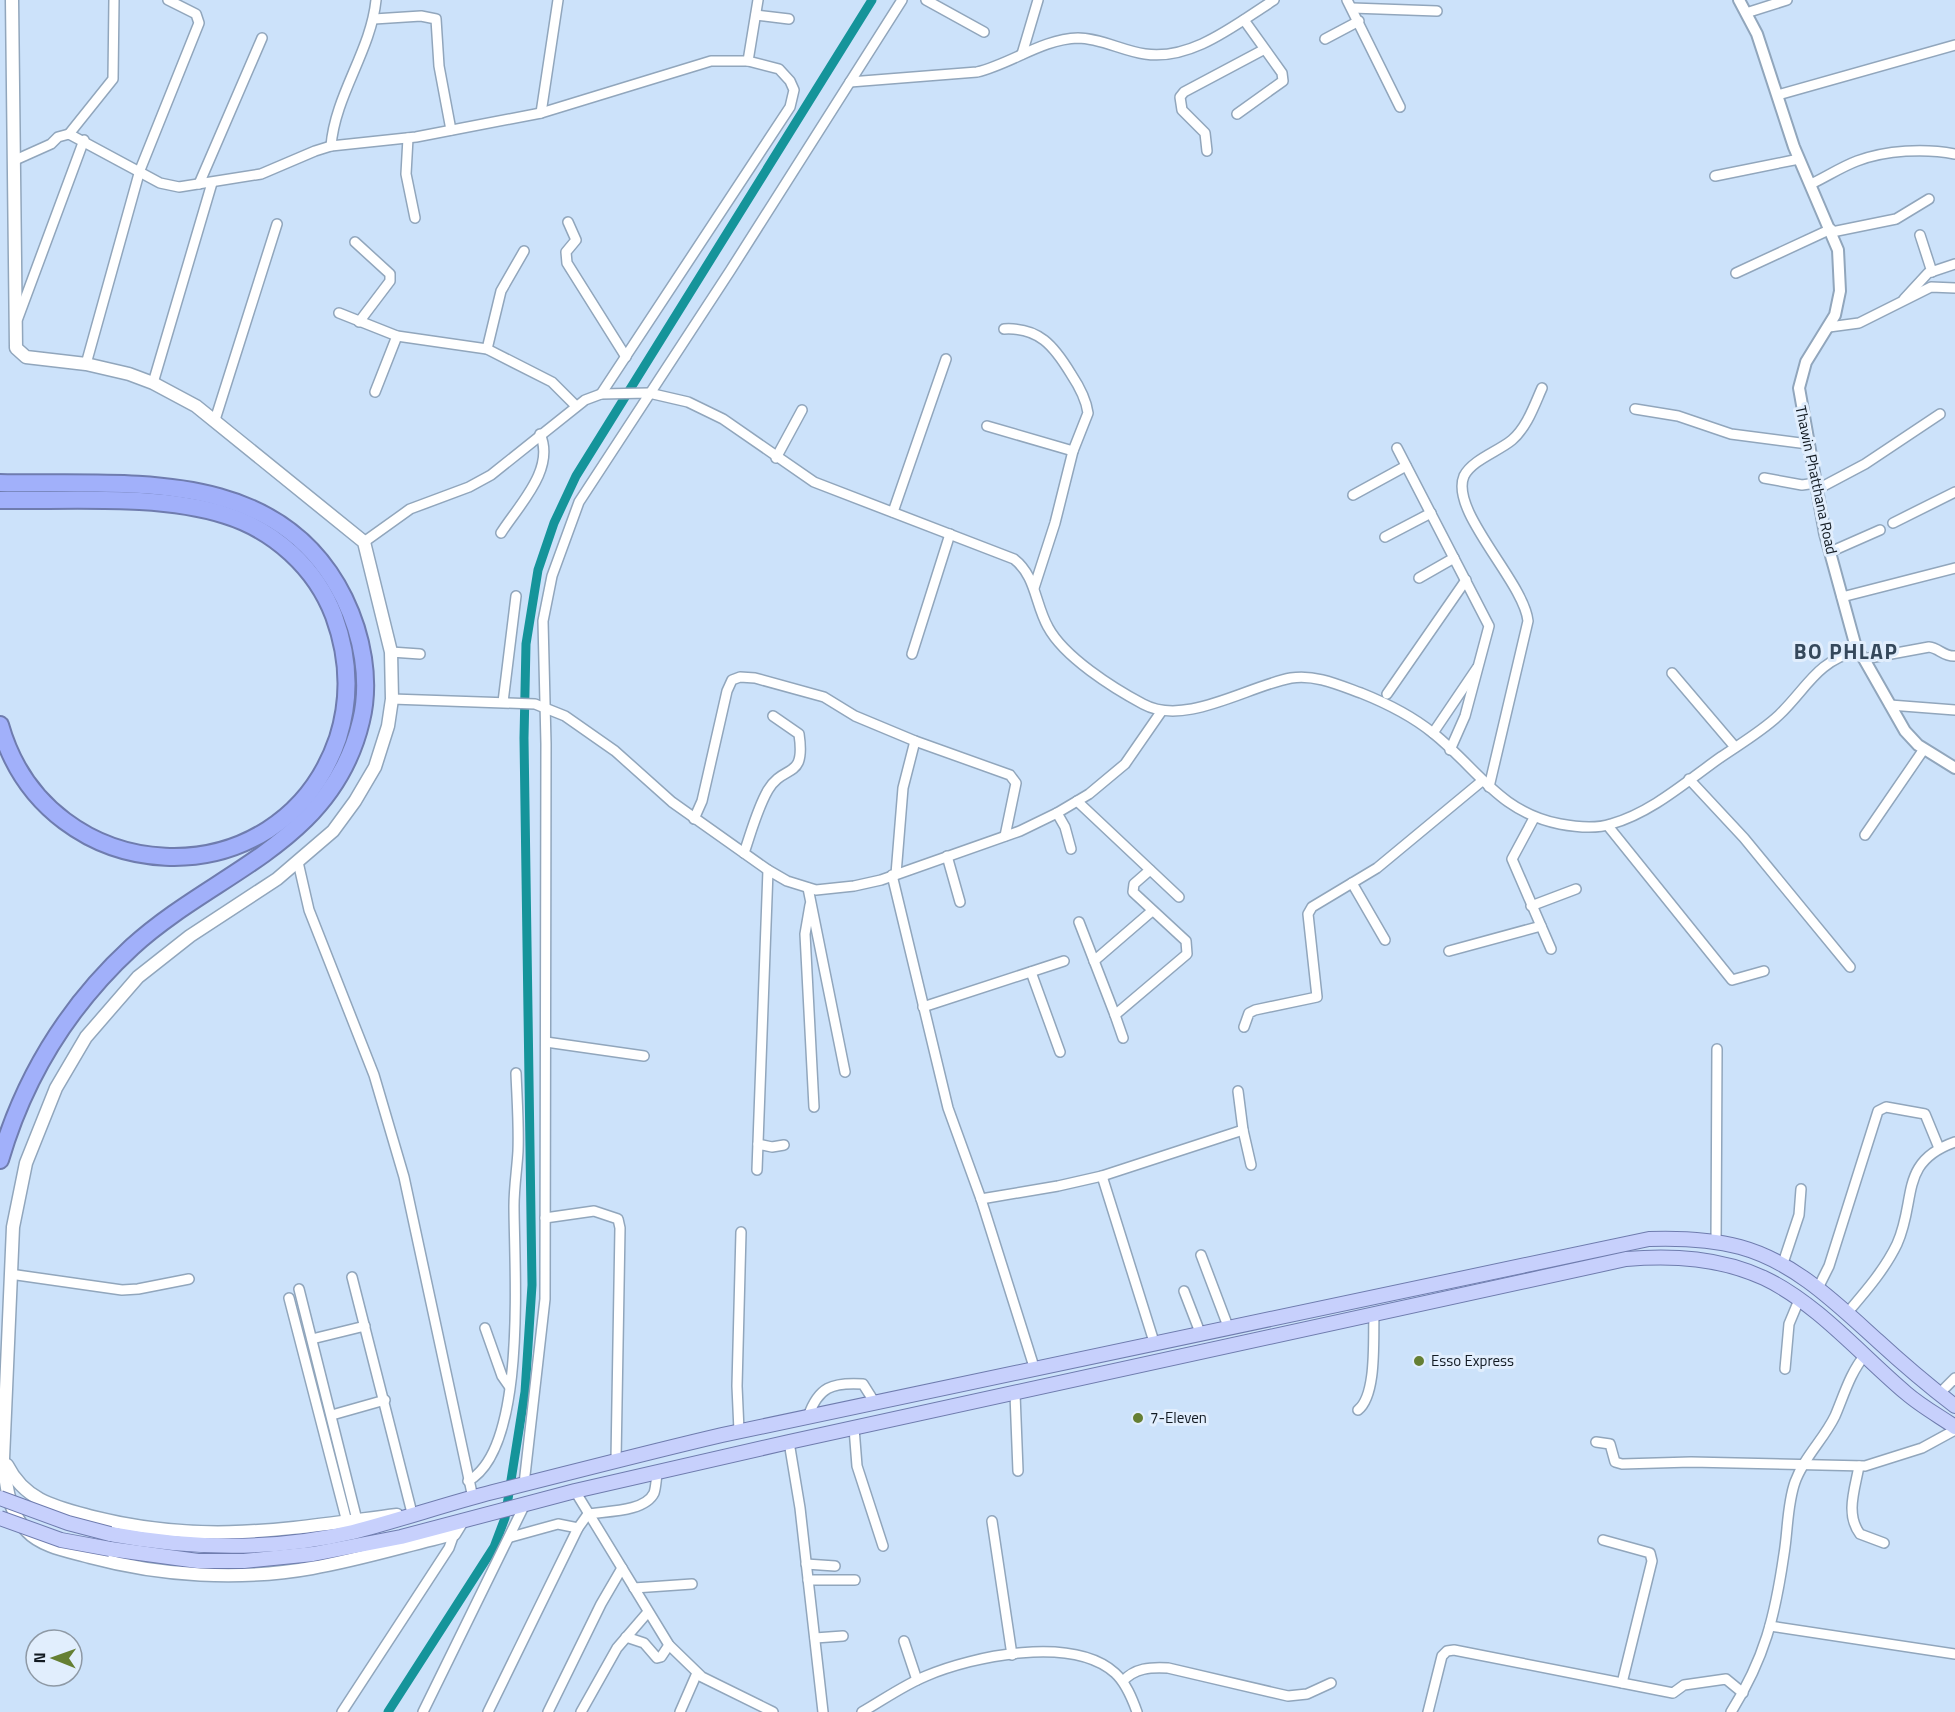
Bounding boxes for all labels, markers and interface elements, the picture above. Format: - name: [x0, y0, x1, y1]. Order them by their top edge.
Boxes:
- street label: Thawin Phatthana Road: [1789, 403, 1843, 556]
- district label: BO PHLAP: [1794, 635, 1898, 667]
- place label: Esso Express: [1431, 1349, 1514, 1372]
- marker: Esso Express: [1412, 1354, 1426, 1368]
- place label: 7-Eleven: [1150, 1406, 1207, 1429]
- marker: 7-Eleven: [1131, 1411, 1145, 1425]
- north arrow: [24, 1628, 84, 1688]
- text: N: [27, 1652, 51, 1663]

